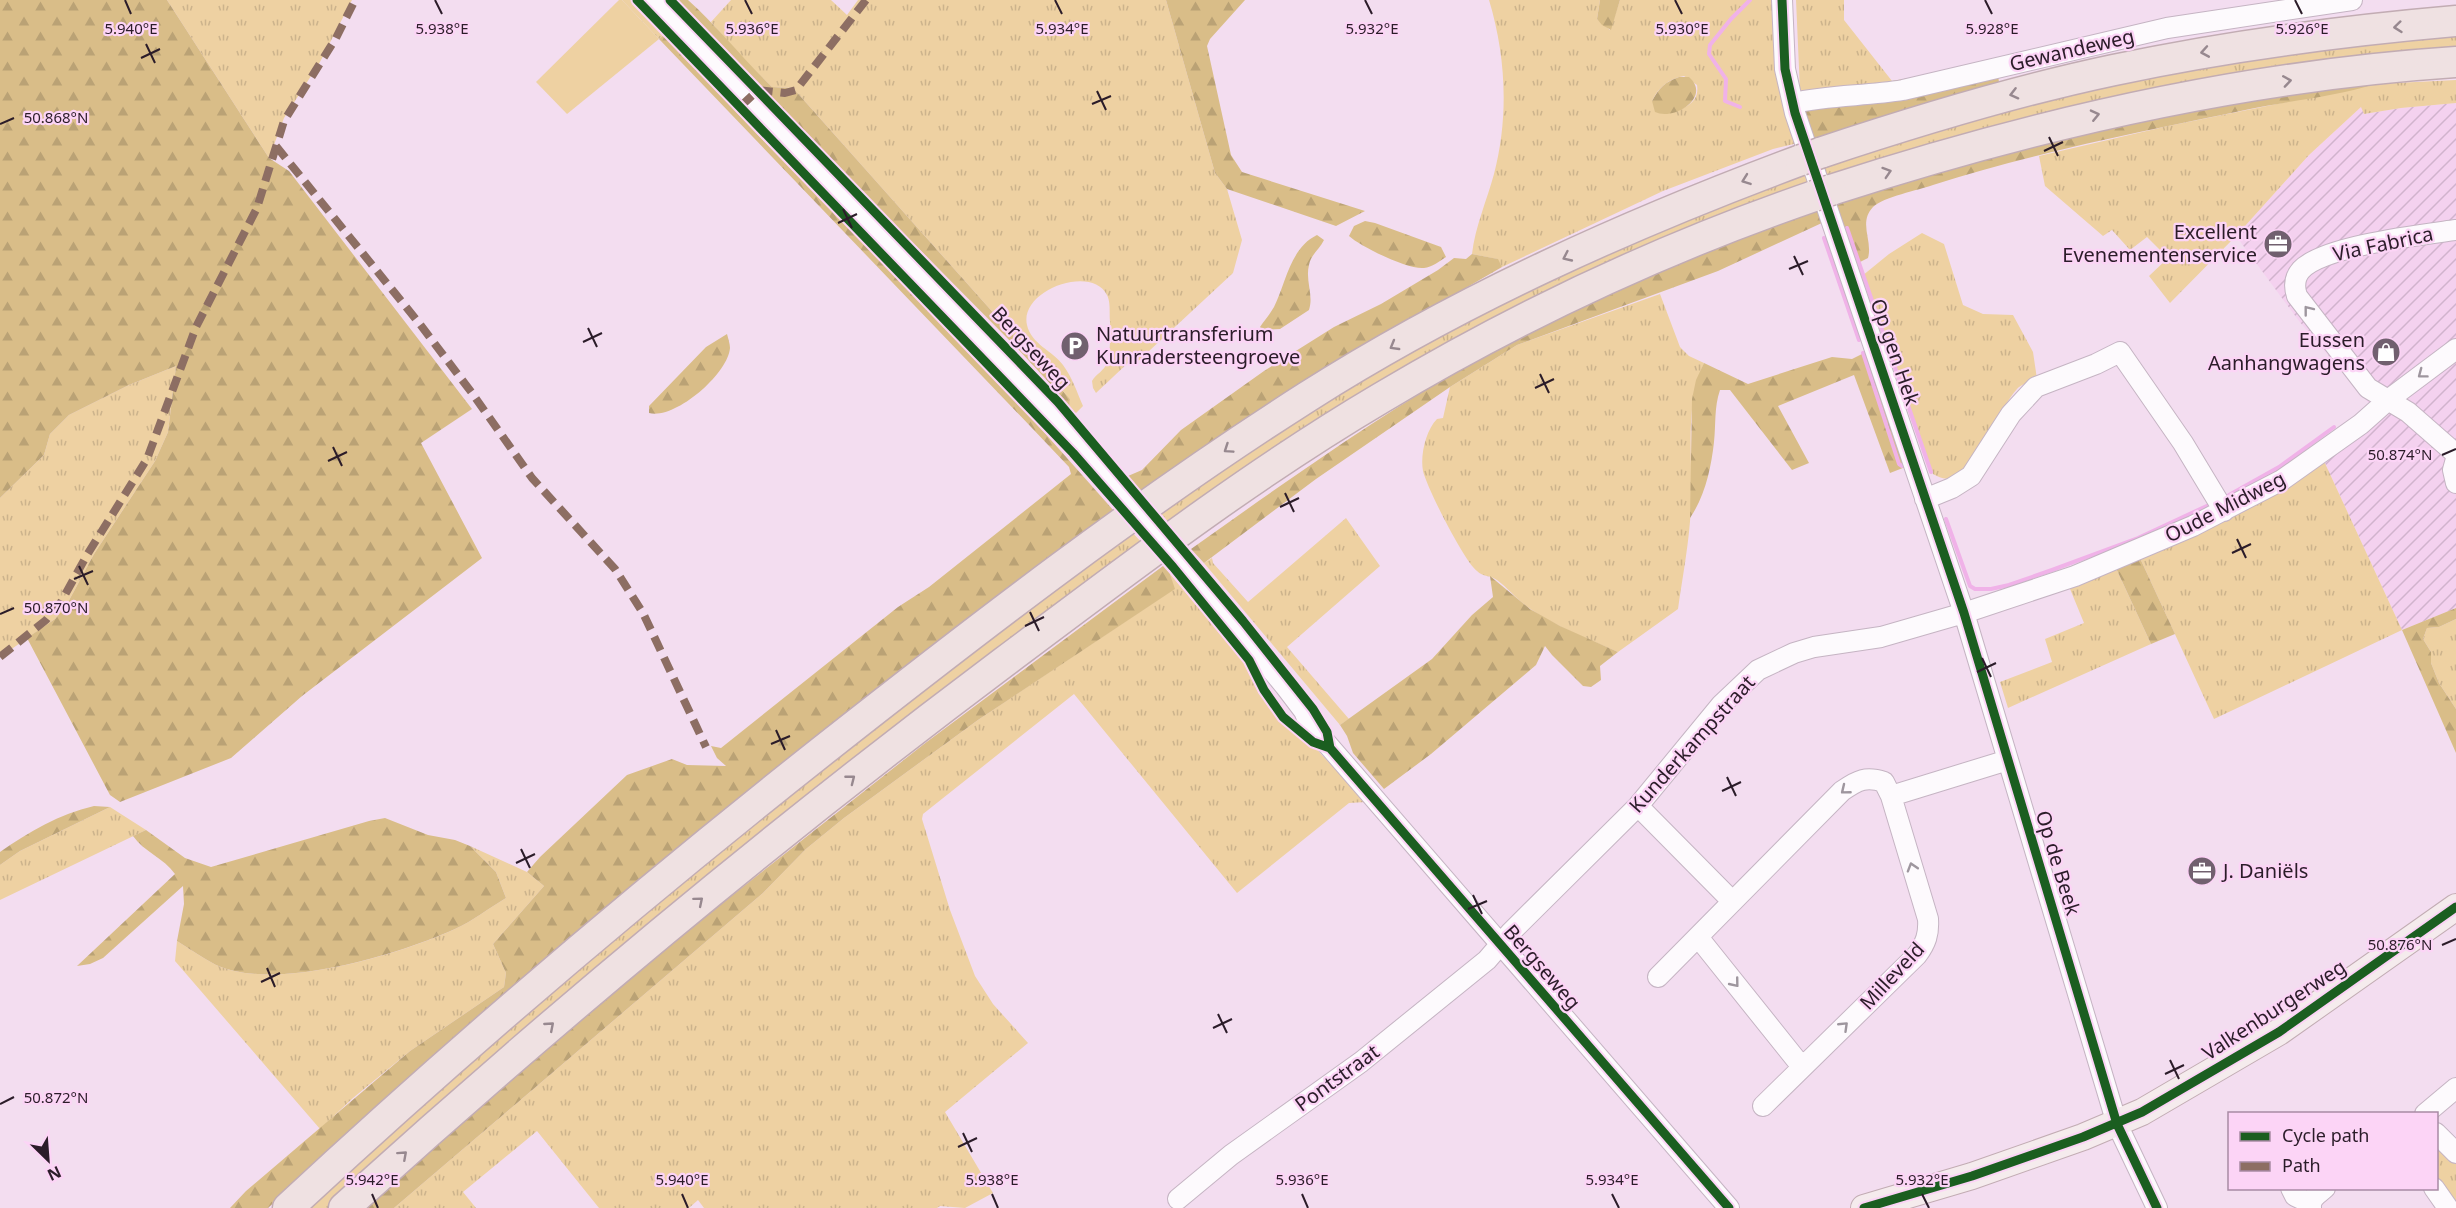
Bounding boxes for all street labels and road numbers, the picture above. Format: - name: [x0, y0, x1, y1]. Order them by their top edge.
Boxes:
- street label: Gewandeweg: [2007, 22, 2137, 77]
- street label: Via Fabrica: [2330, 220, 2435, 267]
- street label: Op gen Hek: [1865, 295, 1926, 409]
- street label: Bergseweg: [986, 300, 1077, 395]
- street label: Oude Midweg: [2160, 465, 2290, 548]
- street label: Kunderkampstraat: [1623, 669, 1761, 818]
- street label: Op de Beek: [2030, 807, 2087, 919]
- street label: Bergseweg: [1498, 918, 1587, 1015]
- street label: Milleveld: [1853, 936, 1930, 1015]
- street label: Valkenburgerweg: [2197, 953, 2351, 1066]
- street label: Pontstraat: [1289, 1038, 1384, 1117]

